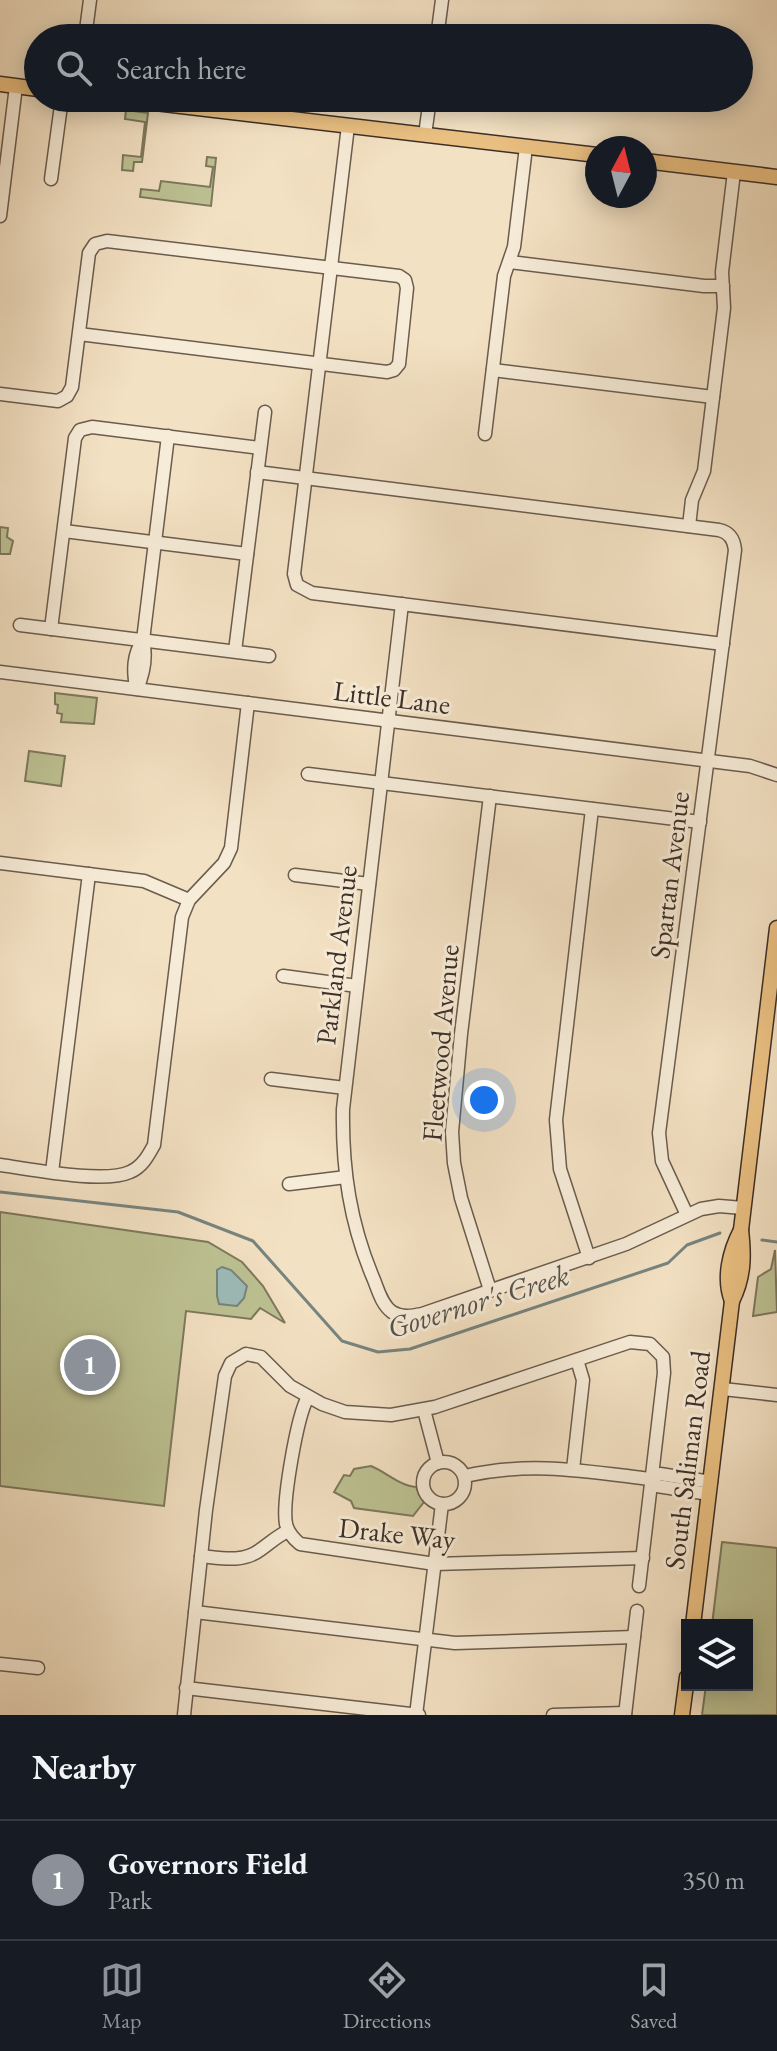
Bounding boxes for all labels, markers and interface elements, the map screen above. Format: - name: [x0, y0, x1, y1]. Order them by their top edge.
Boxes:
- search box: [24, 24, 753, 112]
- icon: search: [52, 46, 96, 90]
- text: Search here: [116, 49, 246, 88]
- north arrow: [585, 136, 657, 208]
- street label: Little Lane: [332, 672, 452, 722]
- street label: Spartan Avenue: [641, 789, 697, 961]
- street label: Parkland Avenue: [307, 863, 365, 1047]
- street label: Fleetwood Avenue: [413, 943, 467, 1143]
- your location: [464, 1080, 504, 1120]
- water label: Governor's Creek: [382, 1255, 574, 1347]
- pin: 1: [64, 1335, 116, 1395]
- street label: South Saliman Road: [656, 1348, 718, 1571]
- street label: Drake Way: [337, 1509, 458, 1557]
- map controls: [681, 1619, 753, 1691]
- button: layers: [681, 1619, 753, 1691]
- text: Nearby: [32, 1745, 136, 1789]
- text: Governors Field: [108, 1844, 308, 1883]
- text: 1: [51, 1863, 65, 1897]
- text: 350 m: [682, 1863, 745, 1897]
- text: Park: [108, 1883, 152, 1917]
- tab: Map: [100, 1958, 144, 2035]
- tab: Directions: [343, 1958, 431, 2035]
- tab: Saved: [630, 1958, 677, 2035]

